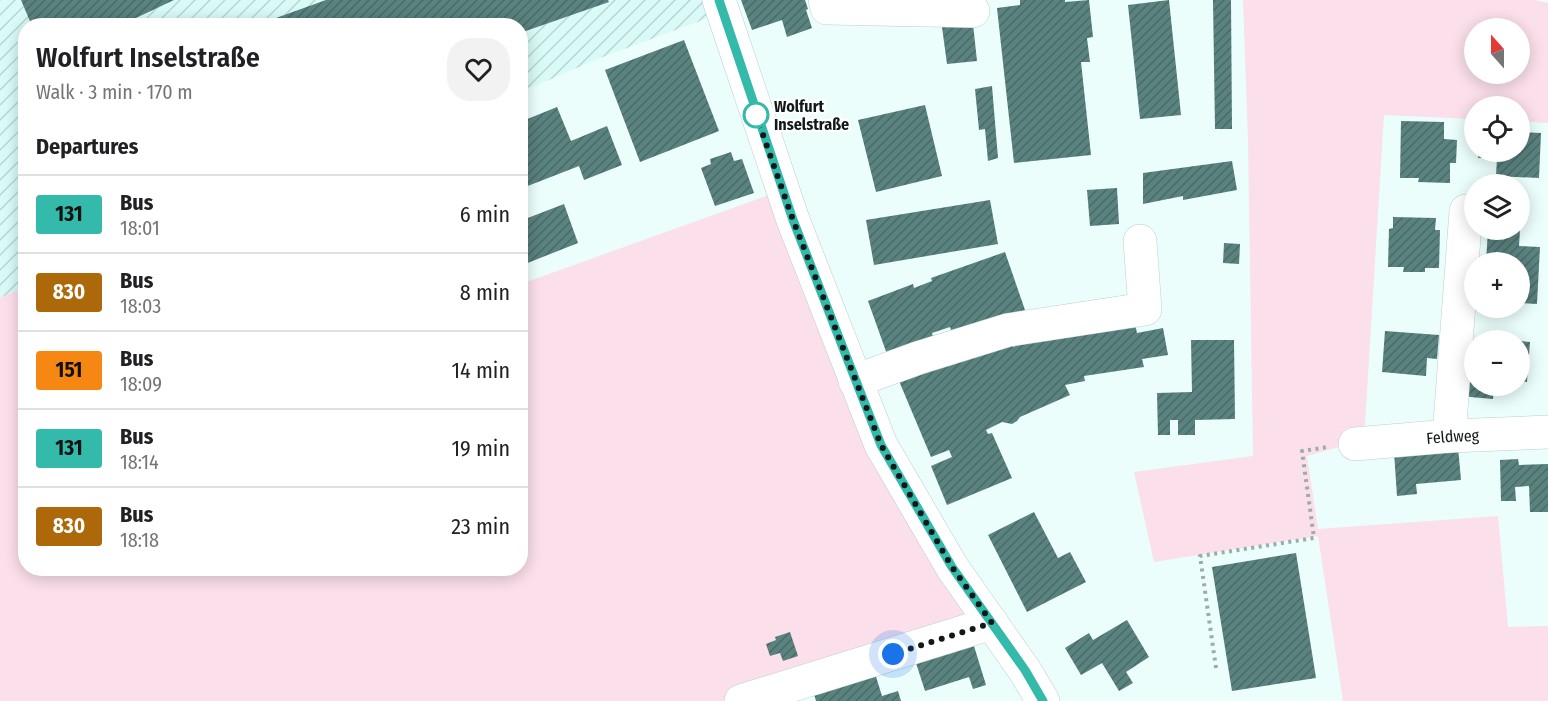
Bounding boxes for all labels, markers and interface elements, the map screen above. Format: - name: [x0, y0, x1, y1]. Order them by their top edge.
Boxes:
- north arrow: [1464, 18, 1530, 84]
- map controls: [1464, 18, 1530, 396]
- button: heart: [447, 38, 510, 101]
- text: Wolfurt Inselstraße: [36, 41, 260, 74]
- text: Walk · 3 min · 170 m: [36, 80, 193, 104]
- button: locate: [1464, 96, 1530, 162]
- place label: Wolfurt Inselstraße: [774, 97, 849, 134]
- marker: Wolfurt Inselstraße: [743, 102, 769, 128]
- text: Departures: [36, 133, 138, 160]
- button: layers: [1464, 174, 1530, 240]
- text: Bus: [120, 189, 153, 216]
- text: 131: [55, 201, 83, 227]
- text: 6 min: [460, 201, 510, 228]
- text: 18:01: [120, 216, 160, 240]
- button: +: [1464, 252, 1530, 318]
- text: Bus: [120, 267, 153, 294]
- text: 830: [53, 279, 85, 305]
- text: 8 min: [460, 279, 510, 306]
- text: 18:03: [120, 294, 161, 318]
- button: −: [1464, 330, 1530, 396]
- text: Bus: [120, 345, 153, 372]
- text: 151: [56, 357, 82, 383]
- text: 14 min: [452, 357, 510, 384]
- text: 18:09: [120, 372, 162, 396]
- text: Bus: [120, 423, 153, 450]
- street label: Feldweg: [1425, 426, 1480, 448]
- text: 131: [55, 435, 83, 461]
- text: 19 min: [452, 435, 510, 462]
- text: 18:14: [120, 450, 159, 474]
- text: Bus: [120, 501, 153, 528]
- text: 830: [53, 513, 85, 539]
- text: 23 min: [451, 513, 510, 540]
- text: 18:18: [120, 528, 159, 552]
- your location: [878, 639, 908, 669]

